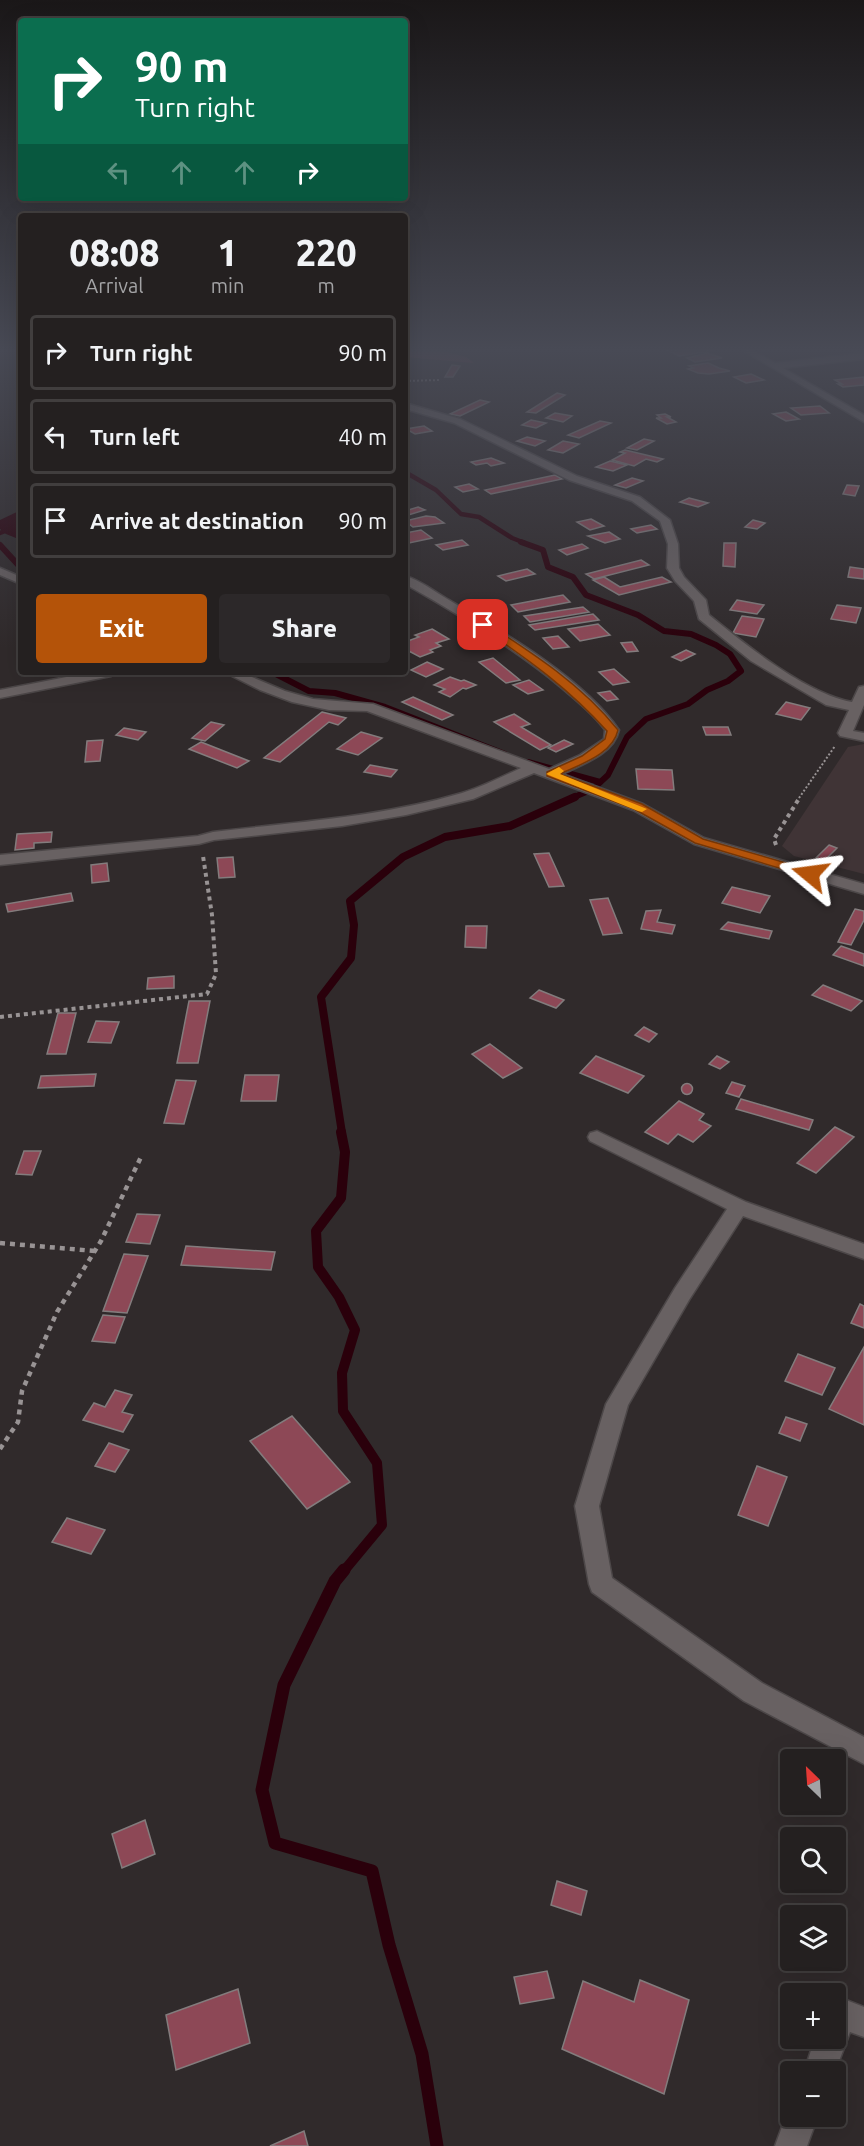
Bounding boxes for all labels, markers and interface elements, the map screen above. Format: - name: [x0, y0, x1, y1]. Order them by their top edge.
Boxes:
- icon: right: [36, 42, 114, 120]
- text: 90 m: [135, 43, 229, 90]
- text: Turn right: [135, 92, 255, 122]
- icon: left: [102, 156, 135, 189]
- icon: ahead: [165, 156, 198, 189]
- icon: ahead: [228, 156, 261, 189]
- icon: right: [291, 156, 324, 189]
- text: 08:08: [69, 232, 159, 273]
- text: 1: [217, 232, 238, 273]
- text: 220: [296, 232, 357, 273]
- text: Arrival: [85, 274, 144, 297]
- text: min: [211, 274, 244, 297]
- text: m: [318, 274, 335, 297]
- icon: right: [39, 336, 72, 369]
- text: Turn right: [90, 340, 192, 365]
- text: 90 m: [338, 340, 387, 365]
- icon: left: [39, 420, 72, 453]
- text: Turn left: [90, 424, 180, 449]
- text: 40 m: [338, 424, 387, 449]
- icon: arrive: [39, 504, 72, 537]
- text: Arrive at destination: [90, 508, 304, 533]
- text: 90 m: [338, 508, 387, 533]
- button: Exit: [36, 594, 207, 663]
- button: Share: [219, 594, 390, 663]
- pin: [457, 599, 508, 650]
- icon: arrive: [466, 608, 499, 641]
- position arrow: [778, 842, 842, 906]
- north arrow: [780, 1749, 846, 1815]
- map controls: [780, 1749, 846, 2127]
- button: search: [780, 1827, 846, 1893]
- button: layers: [780, 1905, 846, 1971]
- button: +: [780, 1983, 846, 2049]
- button: −: [780, 2061, 846, 2127]

